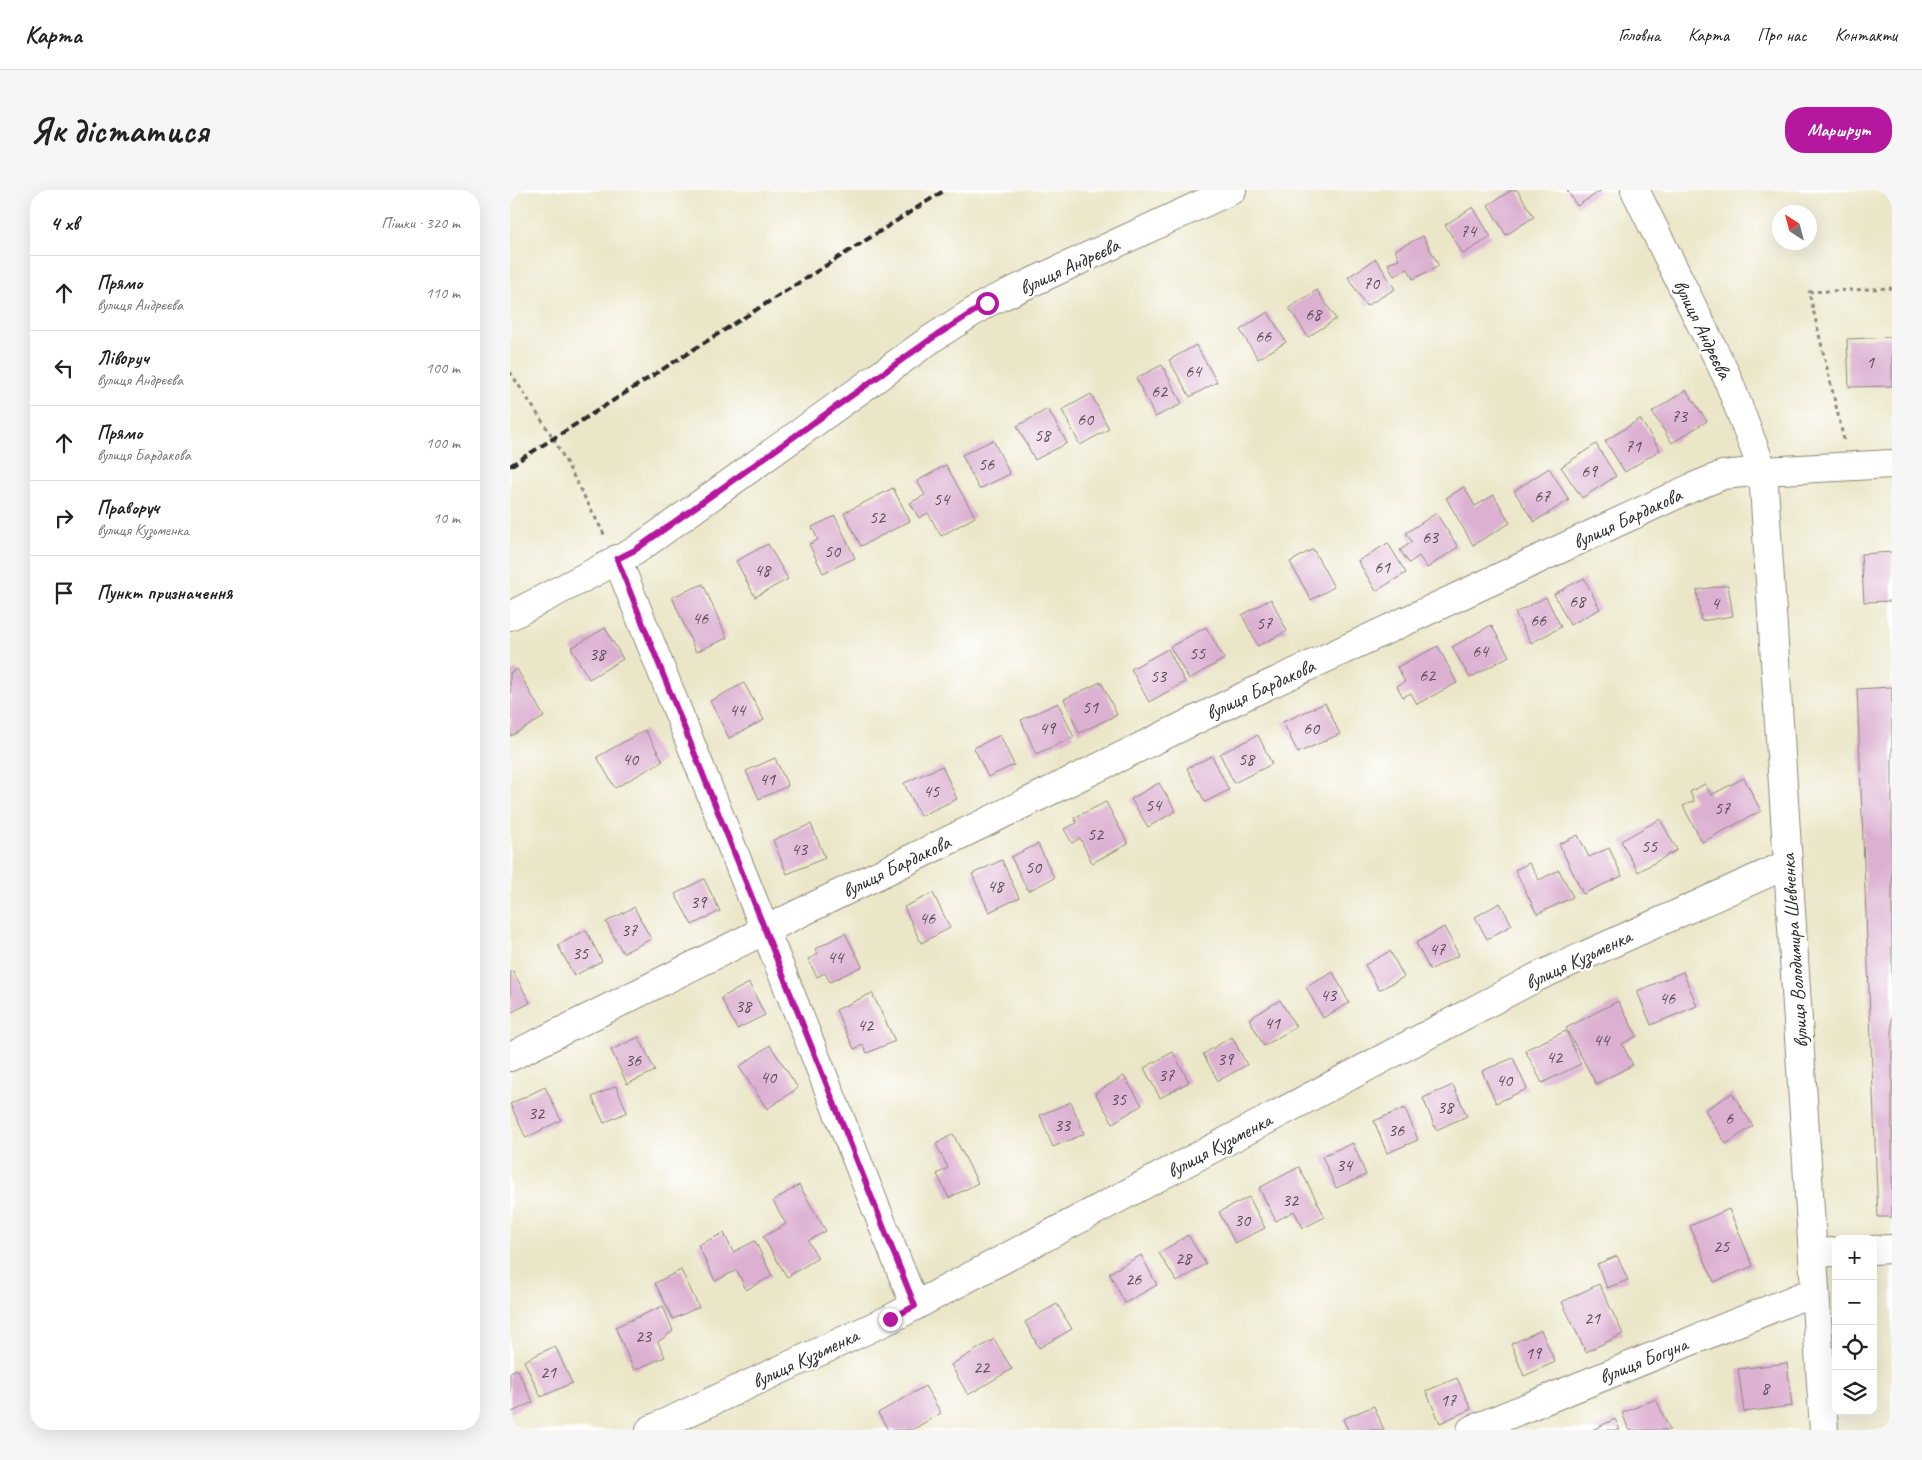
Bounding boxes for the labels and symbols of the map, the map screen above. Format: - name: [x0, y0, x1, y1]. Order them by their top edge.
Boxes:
- north arrow: [1772, 205, 1817, 250]
- house number: 74: [1460, 220, 1478, 242]
- street label: вулиця Андрєєва: [1015, 232, 1124, 301]
- house number: 70: [1363, 272, 1381, 294]
- street label: вулиця Андрєєва: [1668, 275, 1738, 384]
- route start: [976, 292, 999, 315]
- house number: 68: [1305, 303, 1323, 325]
- house number: 66: [1255, 325, 1272, 347]
- house number: 1: [1866, 351, 1875, 373]
- house number: 64: [1185, 360, 1203, 382]
- house number: 62: [1151, 380, 1169, 402]
- house number: 73: [1671, 405, 1689, 427]
- house number: 60: [1077, 408, 1095, 430]
- house number: 58: [1034, 424, 1052, 446]
- house number: 71: [1625, 435, 1642, 457]
- house number: 56: [978, 453, 995, 475]
- house number: 69: [1581, 460, 1599, 482]
- street label: вулиця Бардакова: [1569, 482, 1687, 555]
- house number: 67: [1534, 485, 1551, 507]
- house number: 54: [933, 488, 951, 510]
- house number: 52: [869, 506, 887, 528]
- house number: 63: [1422, 526, 1440, 548]
- house number: 50: [824, 540, 842, 562]
- house number: 61: [1374, 556, 1391, 578]
- house number: 48: [754, 559, 772, 581]
- house number: 68: [1569, 590, 1587, 612]
- house number: 4: [1711, 592, 1721, 614]
- house number: 46: [692, 607, 709, 629]
- house number: 66: [1530, 609, 1547, 631]
- house number: 57: [1256, 612, 1273, 634]
- house number: 64: [1472, 640, 1490, 662]
- house number: 55: [1189, 642, 1206, 664]
- house number: 38: [589, 643, 607, 665]
- street label: вулиця Бардакова: [1202, 653, 1320, 726]
- house number: 62: [1419, 664, 1437, 686]
- house number: 53: [1150, 665, 1168, 687]
- house number: 51: [1082, 696, 1099, 718]
- house number: 44: [729, 699, 747, 721]
- house number: 49: [1039, 717, 1057, 739]
- house number: 60: [1303, 717, 1321, 739]
- house number: 40: [622, 748, 640, 770]
- house number: 58: [1238, 748, 1256, 770]
- house number: 41: [759, 768, 776, 790]
- house number: 45: [923, 780, 940, 802]
- house number: 54: [1145, 794, 1163, 816]
- house number: 57: [1714, 797, 1731, 819]
- house number: 52: [1087, 823, 1105, 845]
- street label: вулиця Бардакова: [838, 829, 955, 903]
- house number: 55: [1641, 835, 1658, 857]
- house number: 43: [791, 838, 809, 860]
- street label: вулиця Володимира Шевченка: [1775, 851, 1814, 1049]
- house number: 50: [1025, 856, 1043, 878]
- house number: 48: [987, 875, 1005, 897]
- house number: 39: [690, 891, 708, 913]
- house number: 46: [919, 907, 936, 929]
- house number: 37: [621, 919, 638, 941]
- street label: вулиця Кузьменка: [1521, 923, 1638, 996]
- house number: 47: [1429, 938, 1446, 960]
- house number: 35: [572, 942, 589, 964]
- house number: 44: [827, 946, 845, 968]
- house number: 43: [1320, 984, 1338, 1006]
- house number: 46: [1659, 987, 1676, 1009]
- house number: 38: [735, 995, 753, 1017]
- house number: 41: [1264, 1012, 1281, 1034]
- house number: 42: [857, 1014, 875, 1036]
- house number: 44: [1593, 1029, 1611, 1051]
- house number: 42: [1546, 1046, 1564, 1068]
- house number: 39: [1217, 1048, 1235, 1070]
- house number: 36: [625, 1049, 642, 1071]
- house number: 37: [1158, 1064, 1175, 1086]
- house number: 40: [760, 1066, 778, 1088]
- house number: 40: [1496, 1069, 1514, 1091]
- house number: 35: [1110, 1088, 1127, 1110]
- house number: 38: [1437, 1096, 1455, 1118]
- house number: 32: [528, 1102, 546, 1124]
- street label: вулиця Кузьменка: [1163, 1107, 1278, 1184]
- house number: 6: [1725, 1107, 1734, 1129]
- house number: 33: [1054, 1114, 1072, 1136]
- house number: 36: [1388, 1119, 1405, 1141]
- house number: 34: [1336, 1154, 1354, 1176]
- house number: 32: [1282, 1189, 1300, 1211]
- house number: 30: [1234, 1209, 1252, 1231]
- house number: 25: [1713, 1235, 1730, 1257]
- house number: 28: [1175, 1247, 1193, 1269]
- house number: 26: [1125, 1268, 1142, 1290]
- house number: 21: [1584, 1307, 1601, 1329]
- route end: [879, 1308, 902, 1331]
- street label: вулиця Кузьменка: [748, 1322, 865, 1395]
- house number: 23: [635, 1325, 653, 1347]
- street label: вулиця Богуна: [1595, 1331, 1693, 1389]
- house number: 19: [1525, 1342, 1543, 1364]
- house number: 22: [973, 1356, 991, 1378]
- house number: 21: [540, 1361, 557, 1383]
- house number: 8: [1761, 1377, 1771, 1399]
- house number: 17: [1440, 1389, 1457, 1411]

